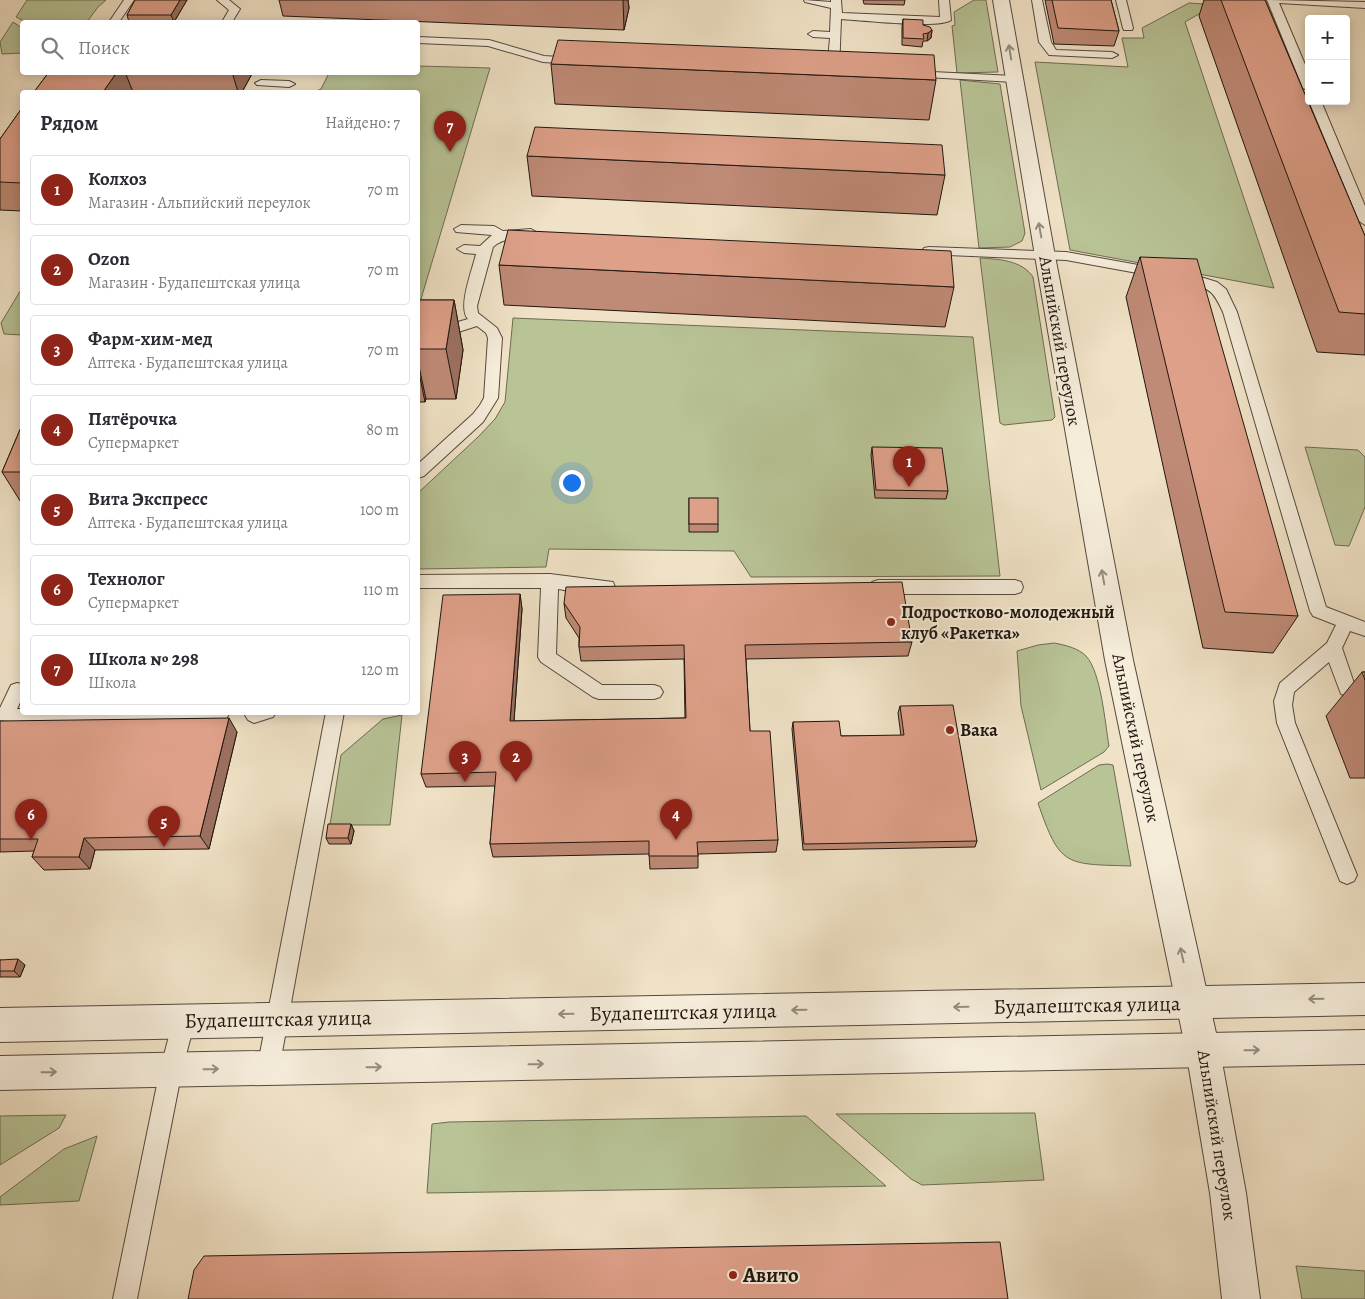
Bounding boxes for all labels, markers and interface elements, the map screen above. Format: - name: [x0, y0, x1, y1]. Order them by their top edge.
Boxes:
- map controls: [1305, 15, 1350, 105]
- button: +: [1305, 15, 1350, 60]
- search box: [20, 20, 420, 75]
- icon: search: [38, 34, 66, 62]
- text: Поиск: [78, 35, 130, 61]
- one-way arrow: [1005, 45, 1015, 61]
- button: −: [1305, 60, 1350, 105]
- text: Рядом: [40, 109, 98, 137]
- pin: 7: [434, 111, 466, 152]
- text: Найдено: 7: [325, 112, 400, 134]
- text: Колхоз: [88, 166, 147, 192]
- text: 1: [54, 179, 60, 201]
- text: 70 m: [367, 179, 399, 201]
- text: Магазин · Альпийский переулок: [88, 192, 311, 214]
- one-way arrow: [1035, 222, 1045, 238]
- text: Ozon: [88, 246, 130, 272]
- street label: Альпийский переулок: [1033, 253, 1087, 428]
- text: 2: [53, 259, 61, 281]
- text: 70 m: [367, 259, 399, 281]
- text: Магазин · Будапештская улица: [88, 272, 301, 294]
- text: Фарм-хим-мед: [88, 326, 213, 352]
- text: 3: [54, 339, 60, 361]
- text: 70 m: [367, 339, 399, 361]
- text: Аптека · Будапештская улица: [88, 352, 288, 374]
- text: Пятёрочка: [88, 406, 177, 432]
- text: 4: [53, 419, 61, 441]
- text: 80 m: [366, 419, 399, 441]
- text: Супермаркет: [88, 432, 179, 454]
- pin: 1: [893, 446, 925, 487]
- your location: [559, 470, 585, 496]
- text: Вита Экспресс: [88, 486, 208, 512]
- text: 5: [54, 499, 60, 521]
- text: 100 m: [360, 499, 399, 521]
- text: Аптека · Будапештская улица: [88, 512, 288, 534]
- text: Технолог: [88, 566, 165, 592]
- one-way arrow: [1098, 570, 1108, 586]
- text: 6: [53, 579, 61, 601]
- text: 110 m: [363, 579, 399, 601]
- text: Супермаркет: [88, 592, 179, 614]
- place label: Подростково-молодежный клуб «Ракетка»: [901, 600, 1115, 645]
- marker: Подростково-молодежный клуб «Ракетка»: [885, 616, 897, 628]
- text: Школа № 298: [88, 646, 199, 672]
- street label: Альпийский переулок: [1106, 650, 1166, 825]
- text: 7: [54, 659, 60, 681]
- text: 120 m: [361, 659, 399, 681]
- text: Школа: [88, 672, 136, 694]
- place label: Вака: [960, 718, 998, 742]
- marker: Вака: [944, 724, 956, 736]
- pin: 3: [449, 741, 481, 782]
- pin: 2: [500, 741, 532, 782]
- pin: 6: [15, 799, 47, 840]
- pin: 4: [660, 799, 692, 840]
- pin: 5: [148, 806, 180, 847]
- one-way arrow: [1177, 947, 1186, 963]
- street label: Будапештская улица: [993, 989, 1181, 1021]
- one-way arrow: [1309, 995, 1325, 1004]
- street label: Будапештская улица: [589, 996, 777, 1028]
- one-way arrow: [954, 1002, 970, 1012]
- street label: Будапештская улица: [184, 1003, 372, 1035]
- one-way arrow: [791, 1005, 808, 1015]
- one-way arrow: [559, 1009, 575, 1019]
- one-way arrow: [1244, 1045, 1260, 1054]
- street label: Альпийский переулок: [1192, 1047, 1242, 1222]
- one-way arrow: [528, 1059, 544, 1068]
- one-way arrow: [365, 1062, 381, 1072]
- one-way arrow: [202, 1064, 219, 1074]
- one-way arrow: [40, 1067, 56, 1076]
- place label: Авито: [742, 1261, 799, 1289]
- marker: Авито: [727, 1269, 739, 1281]

